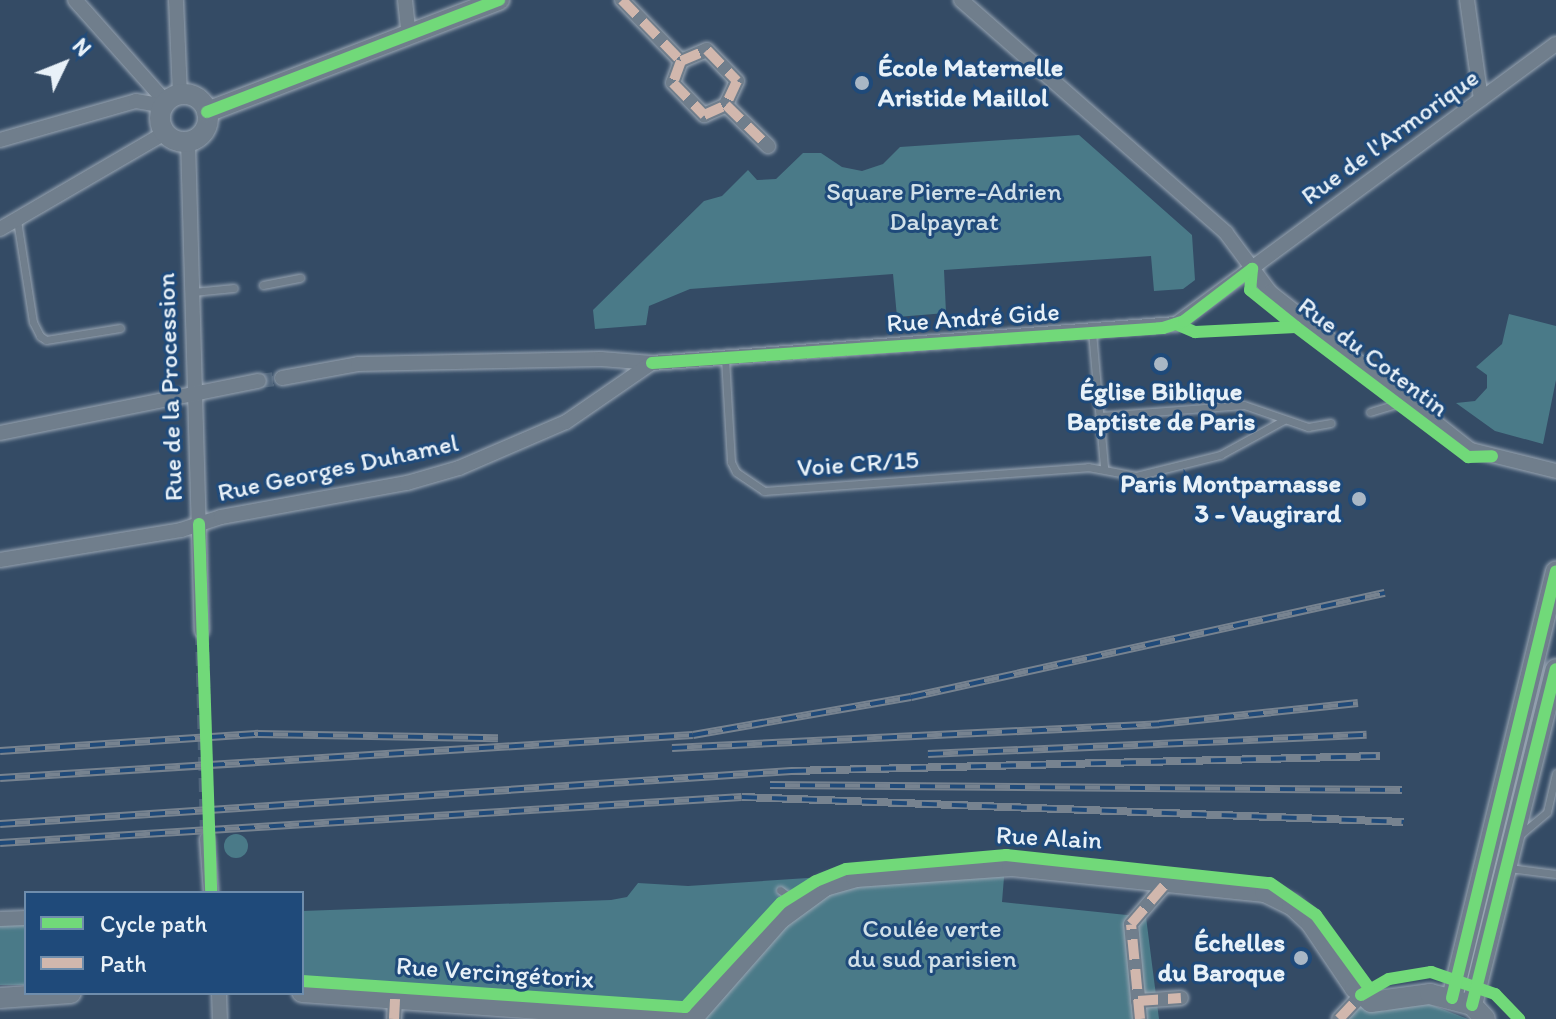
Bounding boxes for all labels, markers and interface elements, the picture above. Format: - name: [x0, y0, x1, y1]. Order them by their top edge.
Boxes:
- north arrow: [24, 24, 104, 104]
- text: N: [67, 33, 97, 62]
- place label: École Maternelle Aristide Maillol: [878, 52, 1064, 114]
- street label: Rue de l'Armorique: [1295, 62, 1485, 212]
- marker: École Maternelle Aristide Maillol: [853, 74, 871, 92]
- park label: Square Pierre-Adrien Dalpayrat: [827, 176, 1061, 238]
- street label: Rue de la Procession: [150, 273, 190, 501]
- street label: Rue du Cotentin: [1292, 290, 1454, 424]
- street label: Rue André Gide: [885, 296, 1061, 340]
- marker: Église Biblique Baptiste de Paris: [1152, 355, 1170, 373]
- place label: Église Biblique Baptiste de Paris: [1067, 376, 1255, 438]
- street label: Rue Georges Duhamel: [215, 427, 461, 509]
- street label: Voie CR/15: [796, 444, 920, 484]
- place label: Paris Montparnasse 3 - Vaugirard: [1121, 468, 1341, 530]
- marker: Paris Montparnasse 3 - Vaugirard: [1348, 488, 1370, 510]
- street label: Rue Alain: [995, 820, 1103, 856]
- legend: [24, 891, 304, 995]
- text: Cycle path: [100, 909, 207, 938]
- park label: Coulée verte du sud parisien: [847, 913, 1017, 974]
- place label: Échelles du Baroque: [1156, 927, 1285, 988]
- text: Path: [100, 949, 147, 978]
- marker: Échelles du Baroque: [1292, 949, 1310, 967]
- street label: Rue Vercingétorix: [396, 951, 594, 995]

